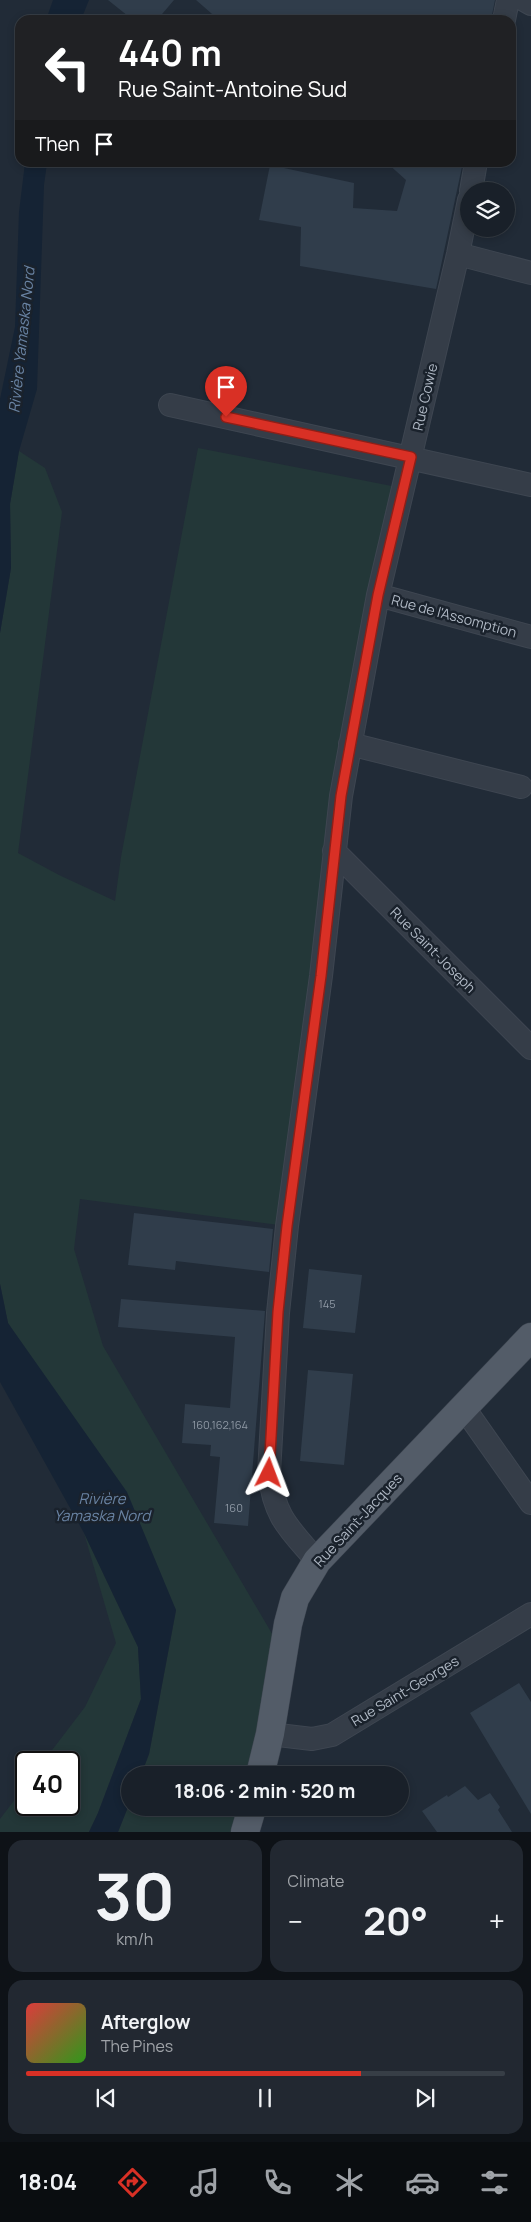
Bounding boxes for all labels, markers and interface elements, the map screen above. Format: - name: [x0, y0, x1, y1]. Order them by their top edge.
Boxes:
- text: 440 m: [118, 29, 222, 77]
- icon: left: [35, 35, 100, 100]
- text: Rue Saint-Antoine Sud: [118, 74, 347, 104]
- icon: arrive: [90, 130, 118, 158]
- text: Then: [35, 131, 80, 157]
- map controls: [460, 182, 515, 237]
- button: layers: [460, 182, 515, 237]
- water label: Rivière Yamaska Nord: [3, 264, 40, 414]
- street label: Rue Cowie: [408, 361, 441, 432]
- pin: [205, 366, 247, 417]
- icon: arrive: [212, 373, 240, 401]
- street label: Rue de l'Assomption: [389, 590, 519, 641]
- street label: Rue Saint-Joseph: [386, 903, 480, 997]
- house number: 145: [318, 1296, 336, 1311]
- house number: 160,162,164: [192, 1417, 248, 1432]
- position arrow: [242, 1446, 294, 1498]
- street label: Rue Saint-Jacques: [309, 1469, 406, 1571]
- water label: Rivière Yamaska Nord: [54, 1488, 152, 1526]
- house number: 160: [225, 1500, 243, 1515]
- street label: Rue Saint-Georges: [347, 1651, 462, 1730]
- speed limit sign: 40: [15, 1751, 80, 1816]
- text: 18:06 · 2 min · 520 m: [175, 1778, 355, 1804]
- text: 30: [94, 1851, 175, 1940]
- text: Climate: [288, 1870, 344, 1892]
- text: 20°: [363, 1894, 428, 1946]
- text: −: [288, 1902, 303, 1940]
- text: +: [489, 1902, 505, 1940]
- text: km/h: [116, 1928, 153, 1950]
- text: Afterglow: [101, 2009, 190, 2035]
- text: The Pines: [101, 2035, 173, 2057]
- icon: previous: [92, 2084, 120, 2112]
- icon: pause: [251, 2084, 279, 2112]
- icon: next: [411, 2084, 439, 2112]
- icon: directions: [115, 2165, 150, 2200]
- icon: music: [187, 2165, 222, 2200]
- icon: phone: [260, 2165, 295, 2200]
- icon: climate: [332, 2165, 367, 2200]
- icon: car: [405, 2165, 440, 2200]
- icon: filters: [477, 2165, 512, 2200]
- text: 18:04: [19, 2167, 77, 2197]

